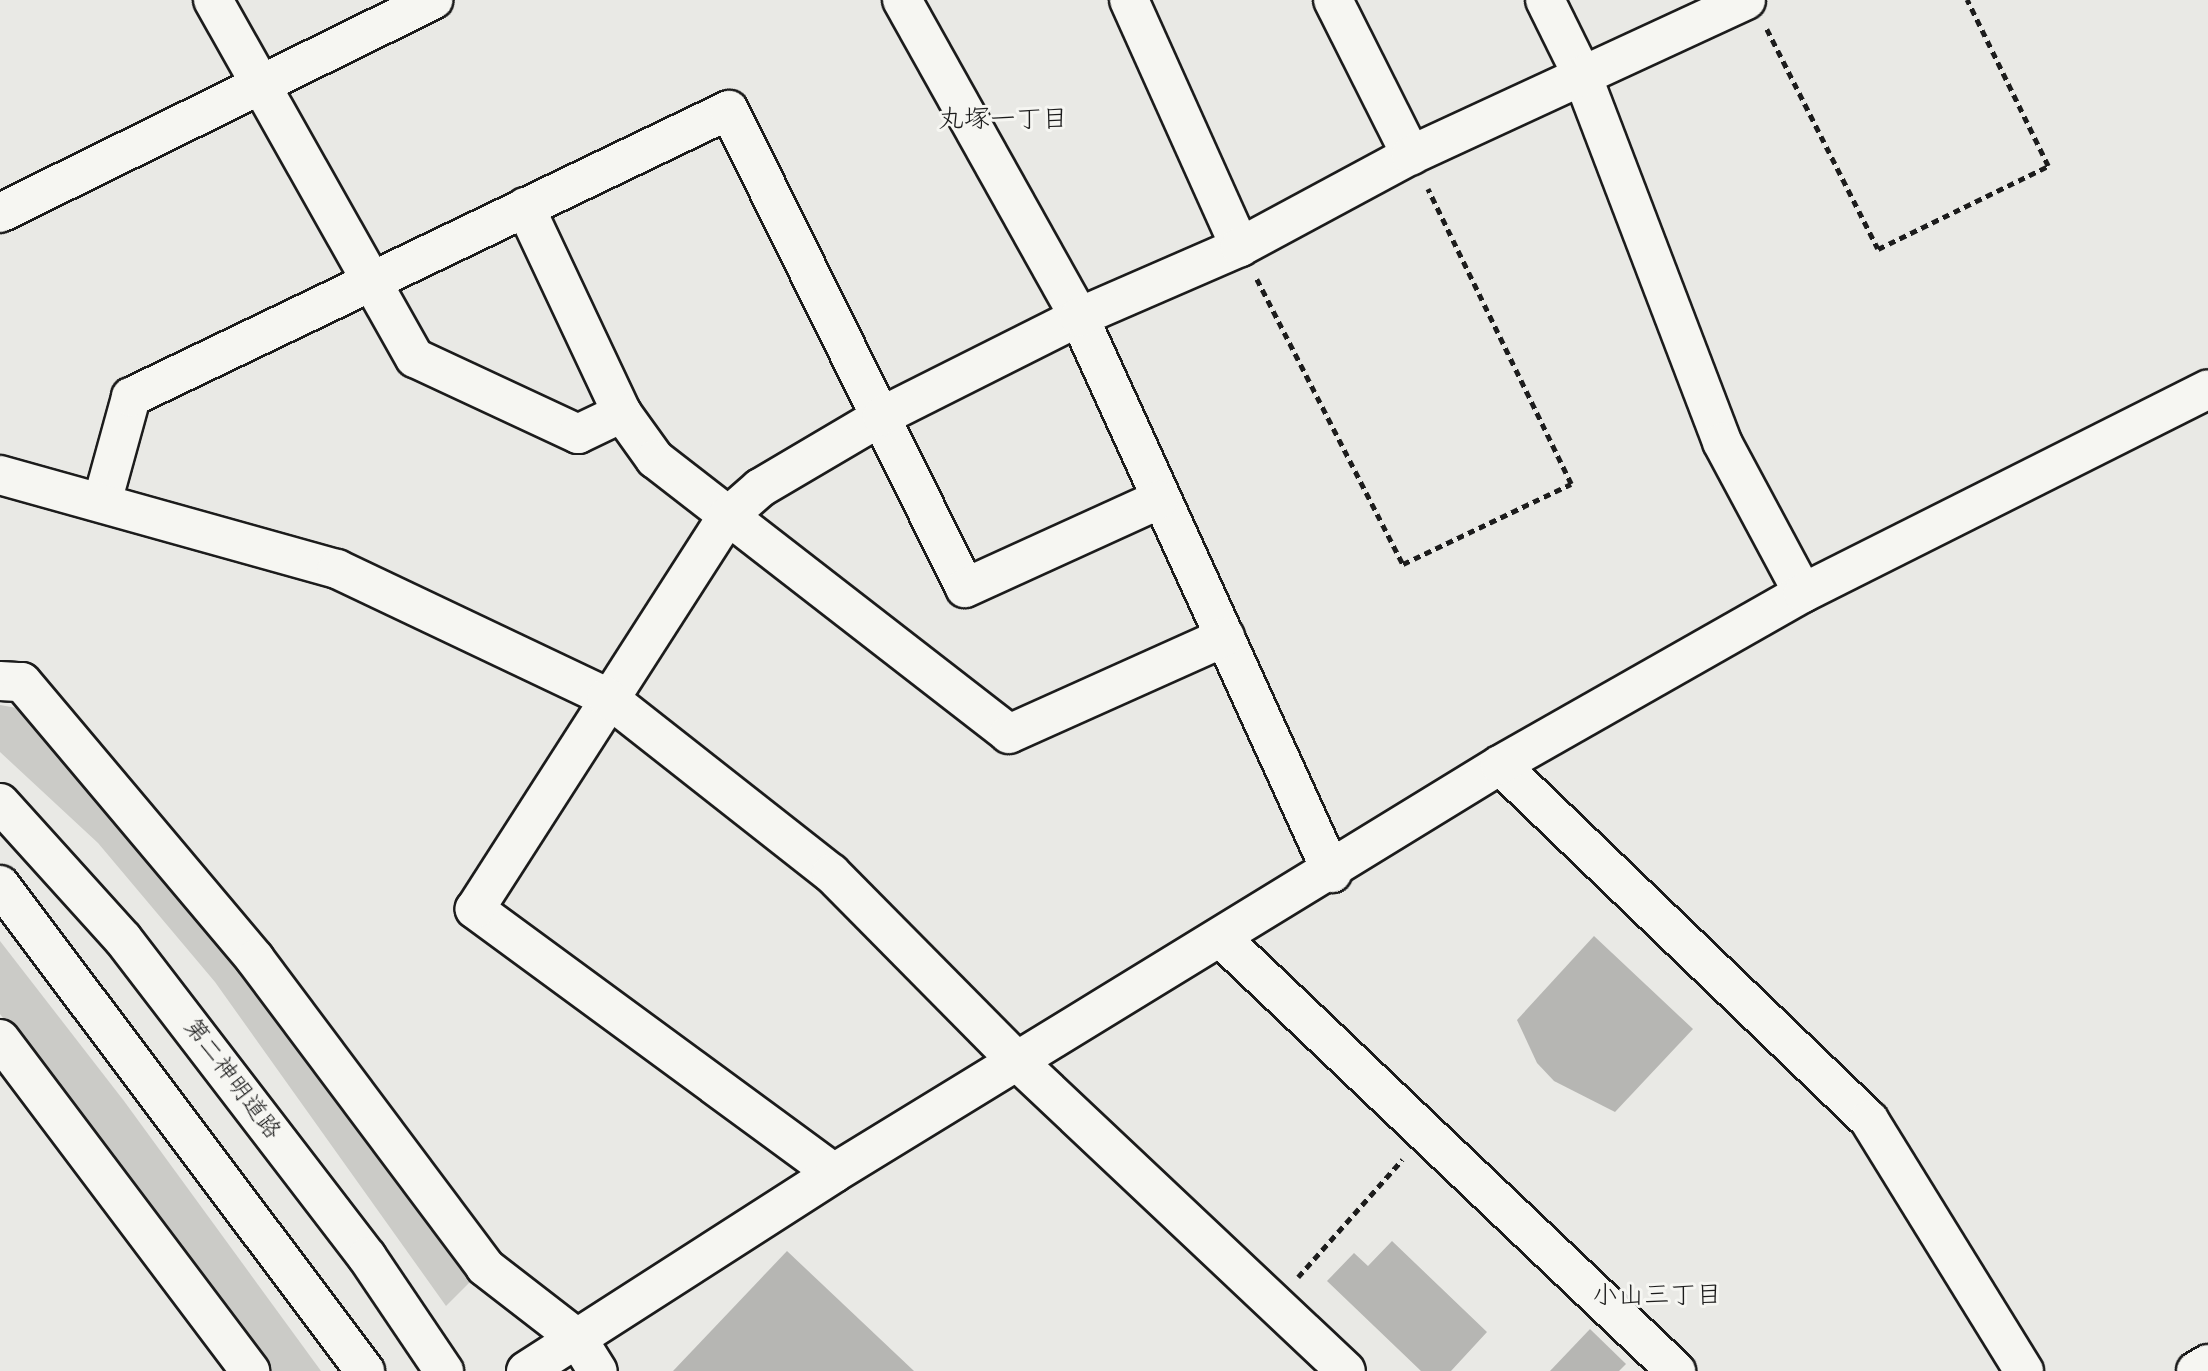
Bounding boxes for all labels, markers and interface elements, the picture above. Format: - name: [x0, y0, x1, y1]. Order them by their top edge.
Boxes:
- district label: 丸塚一丁目: [938, 106, 1068, 138]
- street label: 第二神明道路: [176, 1014, 286, 1146]
- district label: 小山三丁目: [1592, 1282, 1722, 1314]

